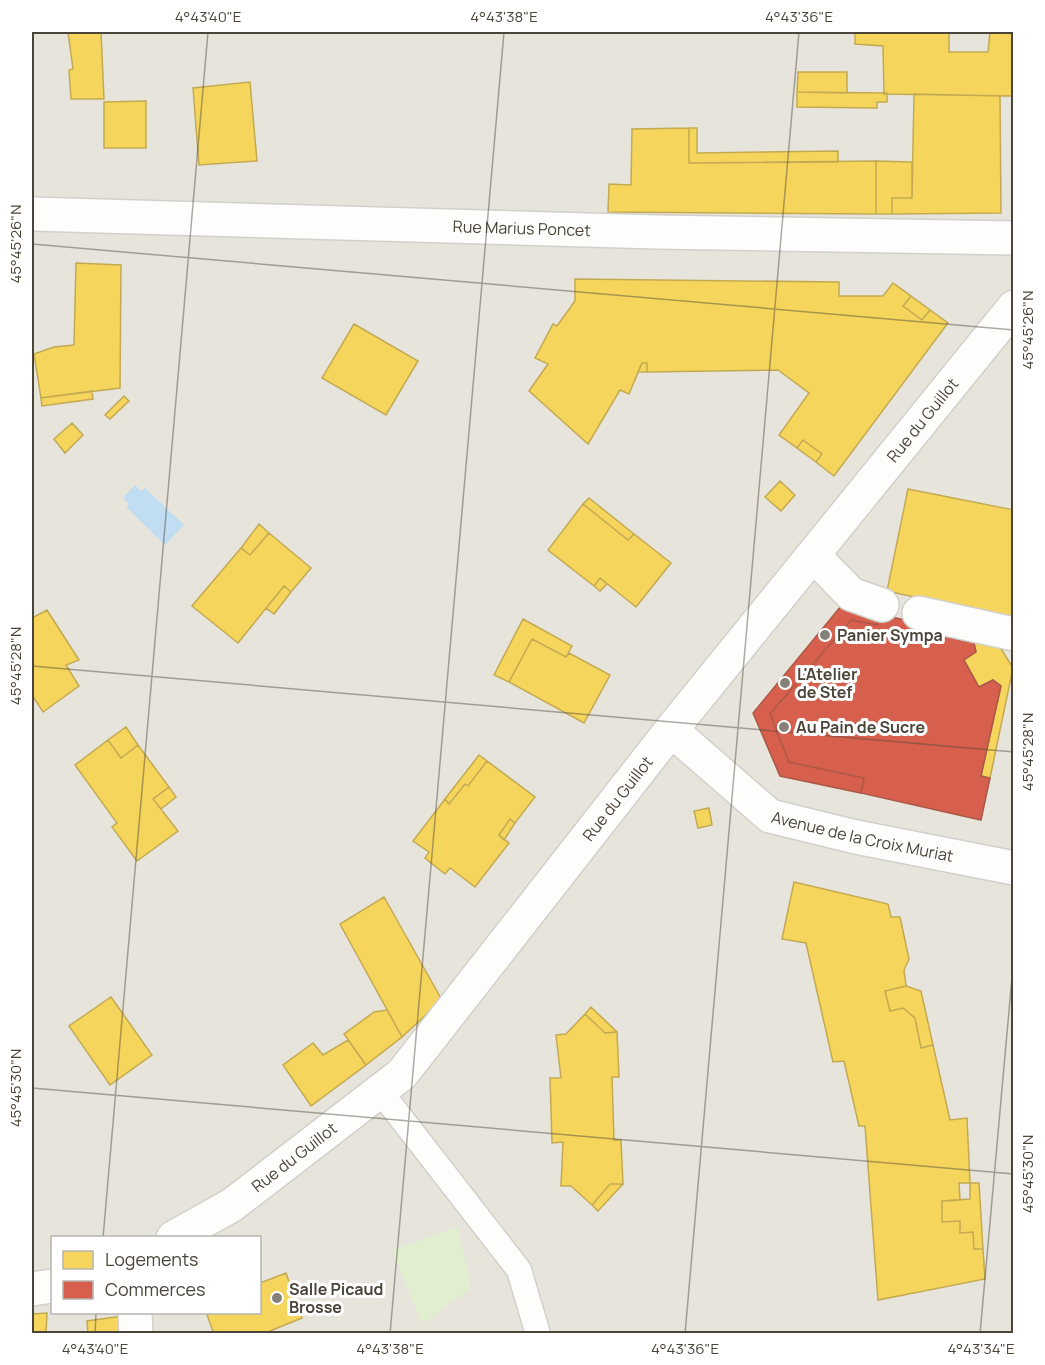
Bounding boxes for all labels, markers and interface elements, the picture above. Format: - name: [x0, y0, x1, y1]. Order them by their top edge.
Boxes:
- text: 4°43'40"E: [175, 6, 241, 27]
- text: 4°43'38"E: [470, 6, 538, 27]
- text: 4°43'36"E: [765, 6, 833, 27]
- text: 45°45'26"N: [5, 205, 26, 283]
- street label: Rue Marius Poncet: [452, 215, 591, 241]
- text: 45°45'26"N: [1017, 291, 1038, 369]
- street label: Rue du Guillot: [882, 373, 963, 467]
- place label: Panier Sympa: [837, 624, 943, 646]
- text: 45°45'28"N: [5, 627, 26, 705]
- marker: Panier Sympa: [818, 628, 832, 642]
- place label: L'Atelier de Stef: [797, 663, 857, 703]
- marker: L'Atelier de Stef: [778, 676, 792, 690]
- text: 45°45'28"N: [1017, 713, 1038, 791]
- place label: Au Pain de Sucre: [796, 716, 926, 738]
- marker: Au Pain de Sucre: [777, 720, 791, 734]
- street label: Rue du Guillot: [577, 751, 658, 846]
- street label: Avenue de la Croix Muriat: [769, 806, 955, 867]
- text: 45°45'30"N: [5, 1049, 26, 1127]
- street label: Rue du Guillot: [247, 1117, 341, 1197]
- text: 45°45'30"N: [1017, 1135, 1038, 1213]
- legend: [51, 1236, 261, 1314]
- text: Logements: [105, 1247, 199, 1271]
- text: Commerces: [105, 1277, 206, 1301]
- place label: Salle Picaud Brosse: [289, 1278, 383, 1318]
- marker: Salle Picaud Brosse: [270, 1291, 284, 1305]
- text: 4°43'40"E: [62, 1338, 128, 1359]
- text: 4°43'38"E: [356, 1338, 424, 1359]
- text: 4°43'36"E: [651, 1338, 719, 1359]
- text: 4°43'34"E: [947, 1338, 1015, 1359]

